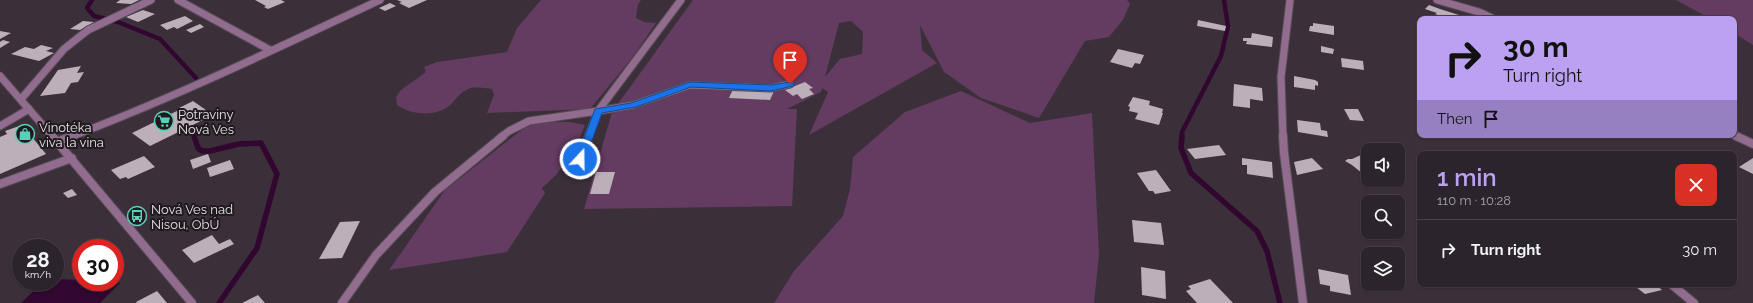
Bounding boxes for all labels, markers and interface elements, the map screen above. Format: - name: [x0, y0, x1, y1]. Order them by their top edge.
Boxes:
- text: 30 m: [1503, 31, 1569, 64]
- icon: right: [1437, 32, 1489, 84]
- pin: [773, 43, 807, 84]
- icon: arrive: [779, 49, 801, 71]
- text: Turn right: [1503, 65, 1582, 86]
- place label: Potraviny Nová Ves: [178, 107, 234, 137]
- icon: arrive: [1480, 108, 1502, 130]
- supermarket icon: Potraviny Nová Ves: [153, 110, 175, 132]
- text: Then: [1437, 110, 1472, 128]
- place label: Vinotéka viva la vina: [39, 120, 104, 150]
- shop icon: Vinotéka viva la vina: [14, 123, 36, 145]
- position arrow: [559, 138, 601, 180]
- map controls: [1361, 143, 1405, 291]
- button: sound: [1361, 143, 1405, 187]
- text: 1 min: [1437, 163, 1497, 192]
- button: close: [1675, 164, 1717, 206]
- text: 110 m · 10:28: [1437, 193, 1511, 208]
- button: search: [1361, 195, 1405, 239]
- place label: Nová Ves nad Nisou, ObÚ: [151, 202, 233, 232]
- bus stop icon: Nová Ves nad Nisou, ObÚ: [126, 205, 148, 227]
- speed limit sign: 30: [72, 239, 124, 291]
- icon: right: [1437, 239, 1459, 261]
- text: Turn right: [1471, 241, 1541, 259]
- text: 30 m: [1682, 241, 1717, 259]
- button: layers: [1361, 247, 1405, 291]
- text: 28: [26, 248, 50, 272]
- text: km/h: [25, 269, 51, 280]

